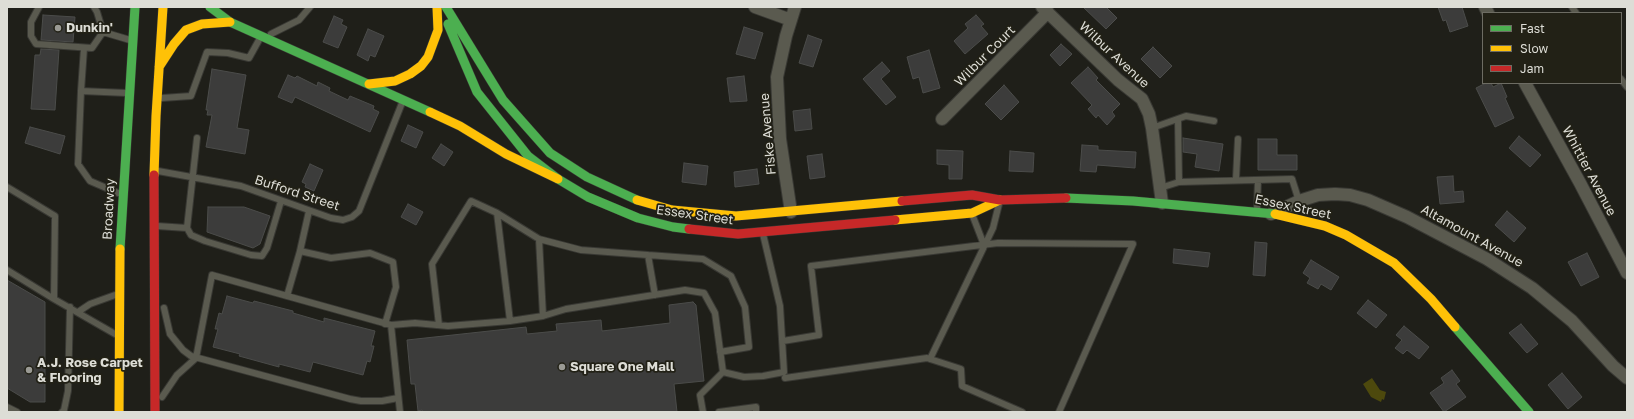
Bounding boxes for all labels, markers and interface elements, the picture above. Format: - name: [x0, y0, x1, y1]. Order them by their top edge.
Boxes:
- legend: [1482, 12, 1622, 84]
- street label: Wilbur Avenue: [1076, 19, 1152, 91]
- place label: Dunkin': [66, 20, 113, 36]
- text: Fast: [1520, 21, 1545, 36]
- street label: Wilbur Court: [951, 22, 1019, 90]
- marker: Dunkin': [53, 23, 63, 33]
- text: Slow: [1520, 41, 1548, 56]
- text: Jam: [1520, 61, 1544, 76]
- street label: Fiske Avenue: [757, 93, 779, 175]
- street label: Whittier Avenue: [1559, 123, 1619, 219]
- street label: Bufford Street: [252, 172, 342, 214]
- street label: Broadway: [100, 178, 118, 240]
- street label: Essex Street: [1253, 191, 1333, 223]
- street label: Altamount Avenue: [1418, 201, 1526, 271]
- street label: Essex Street: [655, 202, 735, 228]
- place label: A.J. Rose Carpet & Flooring: [37, 355, 143, 386]
- place label: Square One Mall: [570, 359, 674, 375]
- marker: Square One Mall: [557, 362, 567, 372]
- marker: A.J. Rose Carpet & Flooring: [24, 365, 34, 375]

